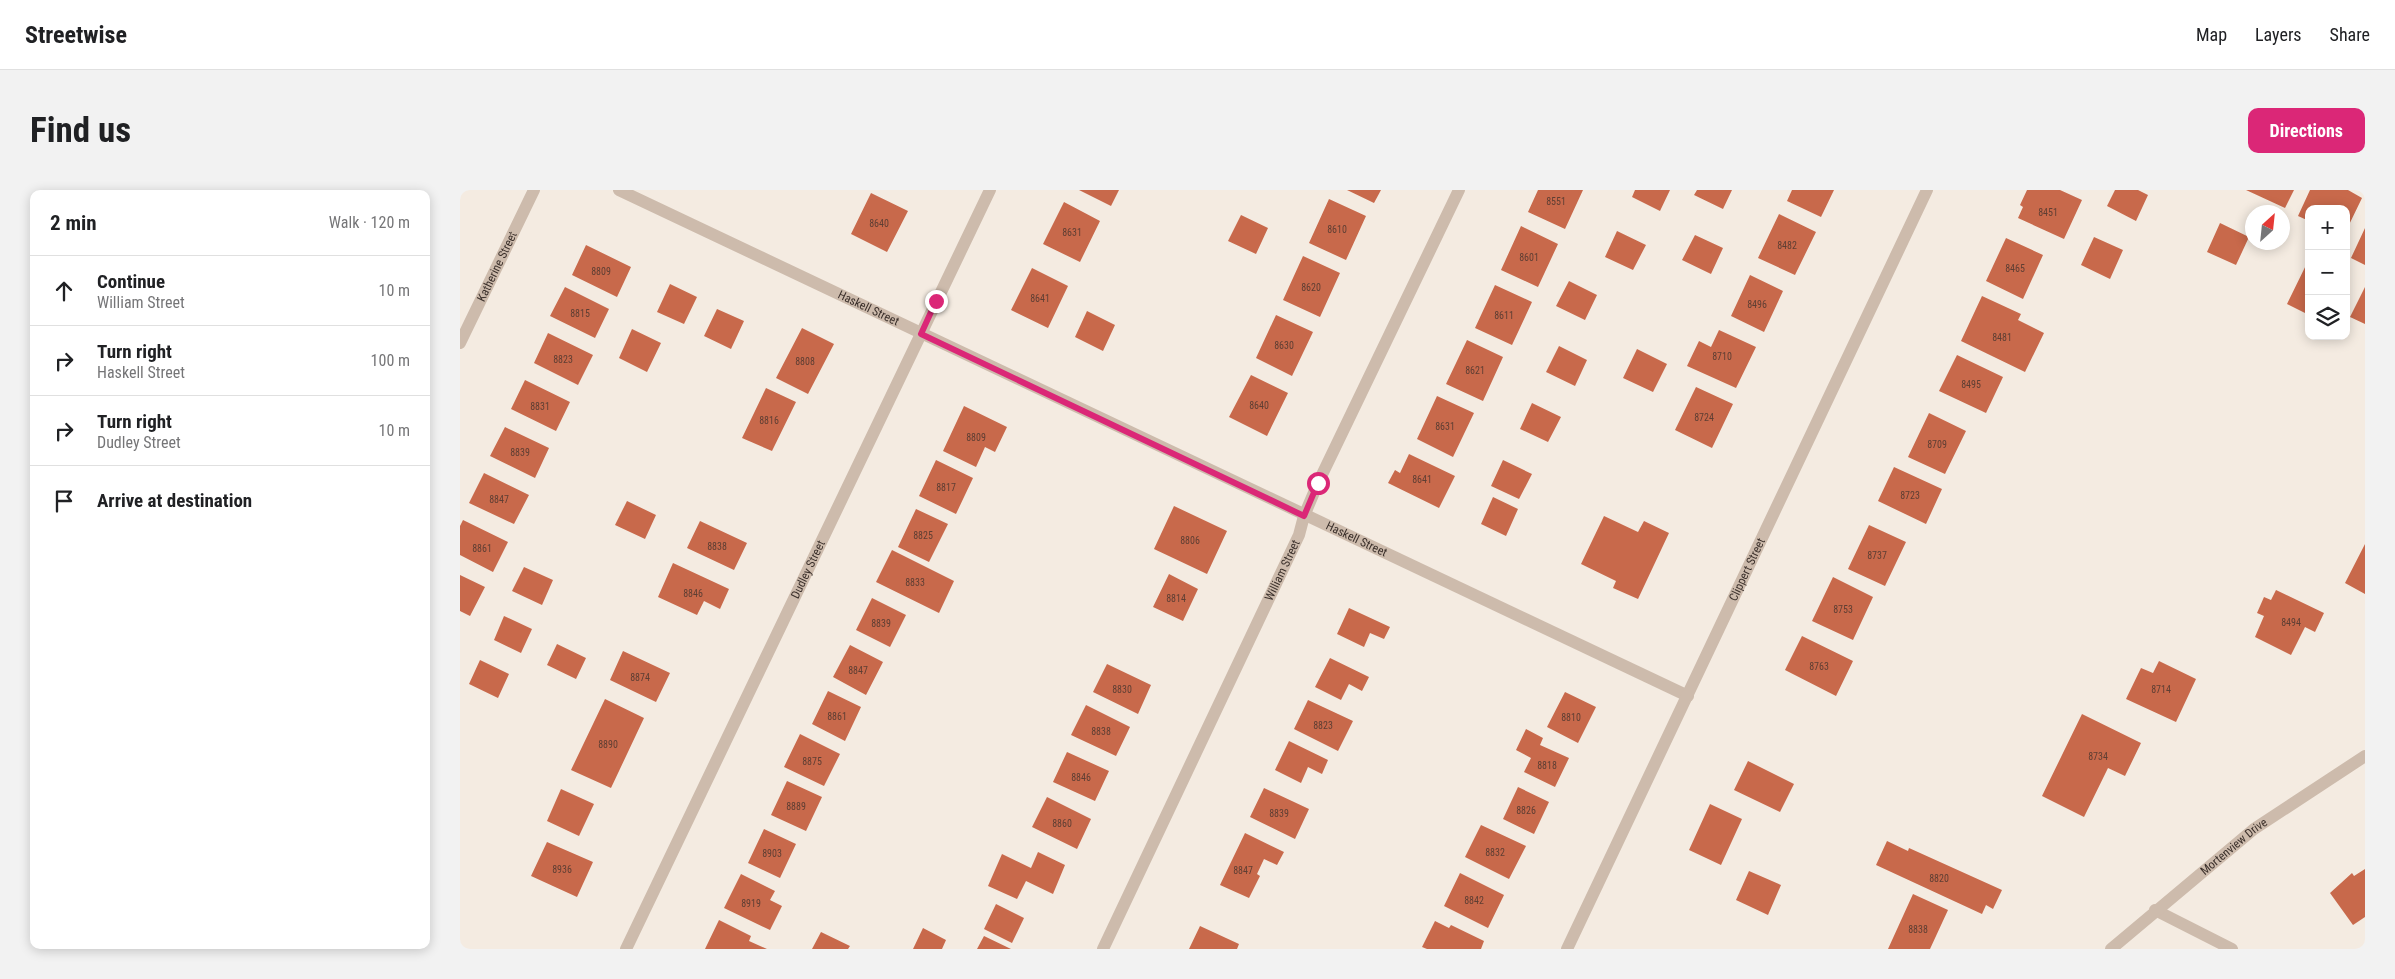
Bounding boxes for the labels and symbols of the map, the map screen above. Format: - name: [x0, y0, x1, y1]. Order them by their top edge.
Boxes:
- house number: 8551: [1546, 196, 1566, 207]
- north arrow: [2245, 205, 2290, 250]
- house number: 8451: [2038, 207, 2058, 218]
- house number: 8640: [869, 218, 889, 229]
- house number: 8610: [1327, 224, 1347, 235]
- house number: 8631: [1062, 227, 1082, 238]
- street label: Katherine Street: [474, 229, 520, 304]
- house number: 8482: [1777, 240, 1797, 251]
- house number: 8601: [1519, 252, 1539, 263]
- house number: 8465: [2005, 263, 2025, 274]
- house number: 8809: [591, 266, 611, 277]
- house number: 8620: [1301, 282, 1321, 293]
- street label: Haskell Street: [836, 288, 902, 329]
- route end: [925, 290, 948, 313]
- house number: 8641: [1030, 293, 1050, 304]
- house number: 8496: [1747, 299, 1767, 310]
- house number: 8815: [570, 308, 590, 319]
- house number: 8611: [1494, 310, 1514, 321]
- house number: 8481: [1992, 332, 2012, 343]
- house number: 8630: [1274, 340, 1294, 351]
- house number: 8710: [1712, 351, 1732, 362]
- house number: 8823: [553, 354, 573, 365]
- house number: 8808: [795, 356, 815, 367]
- house number: 8621: [1465, 365, 1485, 376]
- house number: 8495: [1961, 379, 1981, 390]
- house number: 8640: [1249, 400, 1269, 411]
- house number: 8831: [530, 401, 550, 412]
- house number: 8724: [1694, 412, 1714, 423]
- house number: 8816: [759, 415, 779, 426]
- house number: 8631: [1435, 421, 1455, 432]
- house number: 8809: [966, 432, 986, 443]
- house number: 8709: [1927, 439, 1947, 450]
- house number: 8839: [510, 447, 530, 458]
- route start: [1307, 472, 1330, 495]
- house number: 8641: [1412, 474, 1432, 485]
- house number: 8817: [936, 482, 956, 493]
- house number: 8723: [1900, 490, 1920, 501]
- house number: 8847: [489, 494, 509, 505]
- street label: Haskell Street: [1324, 519, 1390, 560]
- house number: 8825: [913, 530, 933, 541]
- house number: 8806: [1180, 535, 1200, 546]
- street label: Clippert Street: [1726, 535, 1768, 603]
- street label: William Street: [1262, 537, 1303, 603]
- street label: Dudley Street: [788, 538, 828, 601]
- house number: 8838: [707, 541, 727, 552]
- house number: 8861: [472, 543, 492, 554]
- house number: 8737: [1867, 550, 1887, 561]
- house number: 8833: [905, 577, 925, 588]
- house number: 8846: [683, 588, 703, 599]
- house number: 8814: [1166, 593, 1186, 604]
- house number: 8753: [1833, 604, 1853, 615]
- house number: 8494: [2281, 617, 2301, 628]
- house number: 8839: [871, 618, 891, 629]
- house number: 8763: [1809, 661, 1829, 672]
- house number: 8847: [848, 665, 868, 676]
- house number: 8874: [630, 672, 650, 683]
- house number: 8830: [1112, 684, 1132, 695]
- house number: 8714: [2151, 684, 2171, 695]
- house number: 8861: [827, 711, 847, 722]
- house number: 8810: [1561, 712, 1581, 723]
- house number: 8823: [1313, 720, 1333, 731]
- house number: 8838: [1091, 726, 1111, 737]
- house number: 8890: [598, 739, 618, 750]
- house number: 8734: [2088, 751, 2108, 762]
- house number: 8875: [802, 756, 822, 767]
- house number: 8818: [1537, 760, 1557, 771]
- house number: 8846: [1071, 772, 1091, 783]
- house number: 8889: [786, 801, 806, 812]
- house number: 8826: [1516, 805, 1536, 816]
- house number: 8839: [1269, 808, 1289, 819]
- street label: Mortenview Drive: [2198, 815, 2270, 878]
- house number: 8860: [1052, 818, 1072, 829]
- house number: 8832: [1485, 847, 1505, 858]
- house number: 8903: [762, 848, 782, 859]
- house number: 8936: [552, 864, 572, 875]
- house number: 8847: [1233, 865, 1253, 876]
- house number: 8820: [1929, 873, 1949, 884]
- house number: 8842: [1464, 895, 1484, 906]
- house number: 8919: [741, 898, 761, 909]
- house number: 8838: [1908, 924, 1928, 935]

